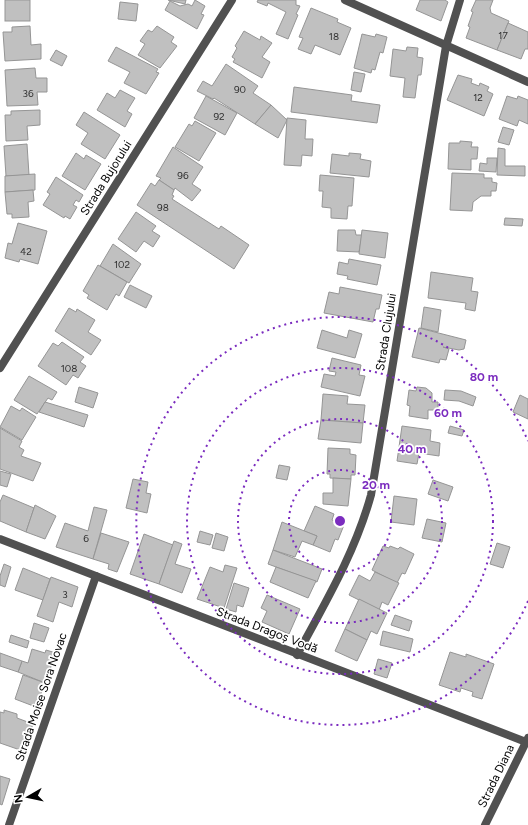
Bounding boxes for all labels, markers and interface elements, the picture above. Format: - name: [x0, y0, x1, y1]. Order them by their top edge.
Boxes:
- house number: 17: [498, 29, 508, 42]
- house number: 18: [329, 30, 339, 43]
- house number: 90: [234, 83, 246, 96]
- house number: 36: [22, 87, 34, 100]
- house number: 12: [473, 91, 483, 104]
- house number: 92: [213, 110, 225, 123]
- street label: Strada Bujorului: [77, 138, 135, 218]
- house number: 96: [177, 169, 189, 182]
- house number: 98: [157, 201, 169, 214]
- house number: 42: [20, 245, 32, 258]
- house number: 102: [114, 258, 130, 271]
- street label: Strada Clujului: [373, 292, 399, 372]
- house number: 108: [61, 362, 77, 375]
- text: 80 m: [470, 370, 498, 384]
- text: 60 m: [434, 406, 462, 420]
- text: 40 m: [398, 442, 426, 456]
- text: 20 m: [362, 478, 390, 492]
- centre of rings: [333, 514, 347, 528]
- house number: 6: [83, 532, 89, 545]
- house number: 3: [62, 588, 68, 601]
- street label: Strada Dragoș Vodă: [214, 604, 320, 656]
- street label: Strada Moise Sora Novac: [12, 630, 70, 763]
- street label: Strada Diana: [475, 742, 517, 810]
- north arrow: [8, 777, 48, 817]
- text: N: [12, 793, 26, 804]

